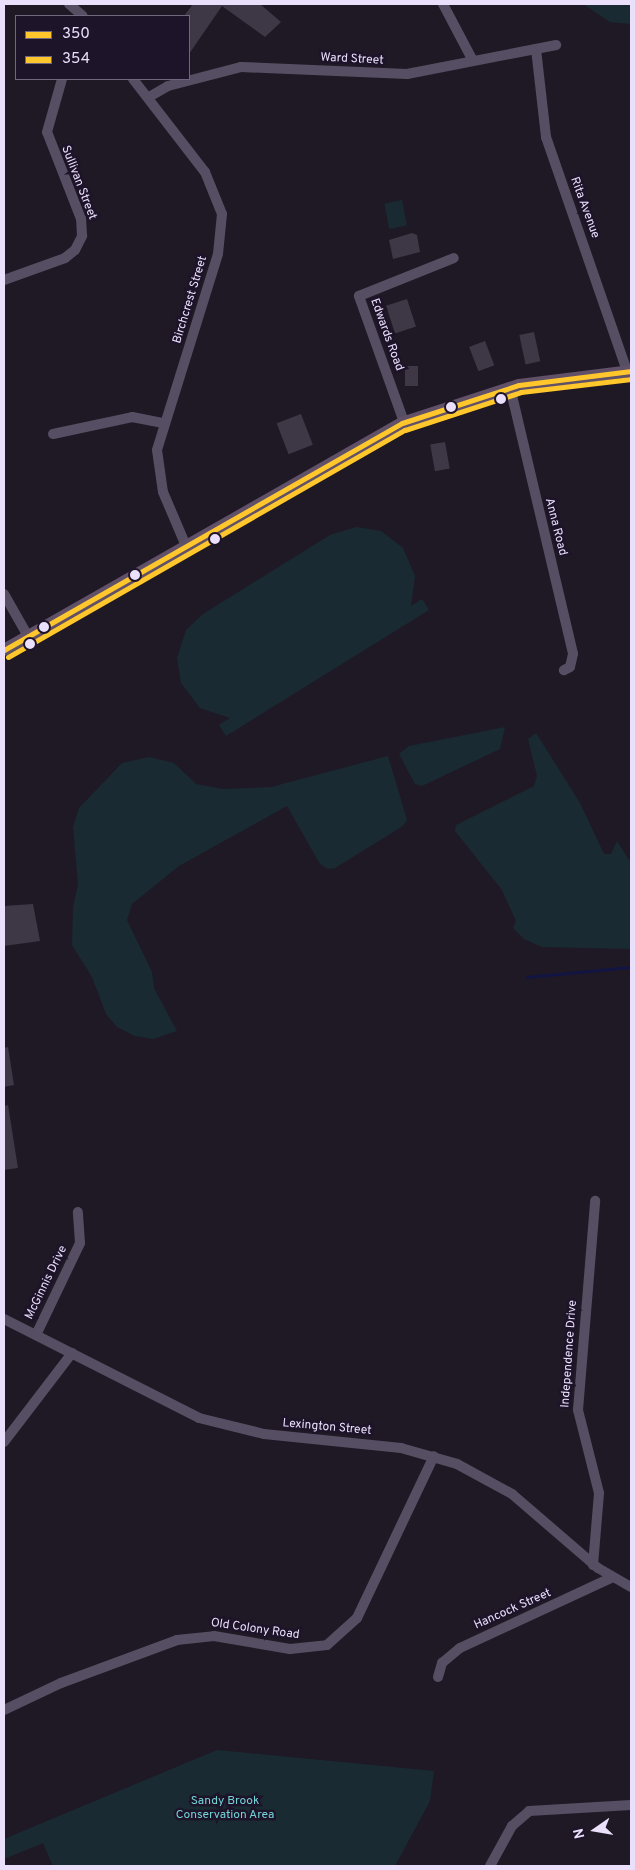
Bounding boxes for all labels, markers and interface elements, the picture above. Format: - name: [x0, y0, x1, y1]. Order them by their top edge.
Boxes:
- legend: [15, 15, 190, 80]
- text: 350: [62, 25, 90, 44]
- text: 354: [62, 50, 90, 69]
- street label: Ward Street: [320, 51, 384, 69]
- street label: Sullivan Street: [57, 144, 99, 222]
- street label: Rita Avenue: [566, 175, 602, 241]
- street label: Birchcrest Street: [171, 254, 211, 346]
- street label: Edwards Road: [366, 297, 406, 373]
- unlabelled marker: [496, 394, 506, 404]
- unlabelled marker: [446, 402, 456, 412]
- street label: Anna Road: [541, 497, 569, 557]
- unlabelled marker: [210, 534, 220, 544]
- unlabelled marker: [130, 570, 140, 580]
- unlabelled marker: [39, 622, 49, 632]
- unlabelled marker: [25, 639, 35, 649]
- street label: McGinnis Drive: [23, 1244, 71, 1322]
- street label: Independence Drive: [559, 1300, 581, 1408]
- street label: Lexington Street: [282, 1417, 372, 1439]
- street label: Hancock Street: [472, 1587, 554, 1633]
- street label: Old Colony Road: [210, 1617, 300, 1643]
- park label: Sandy Brook Conservation Area: [176, 1795, 274, 1823]
- north arrow: [570, 1805, 620, 1855]
- text: N: [570, 1827, 589, 1840]

